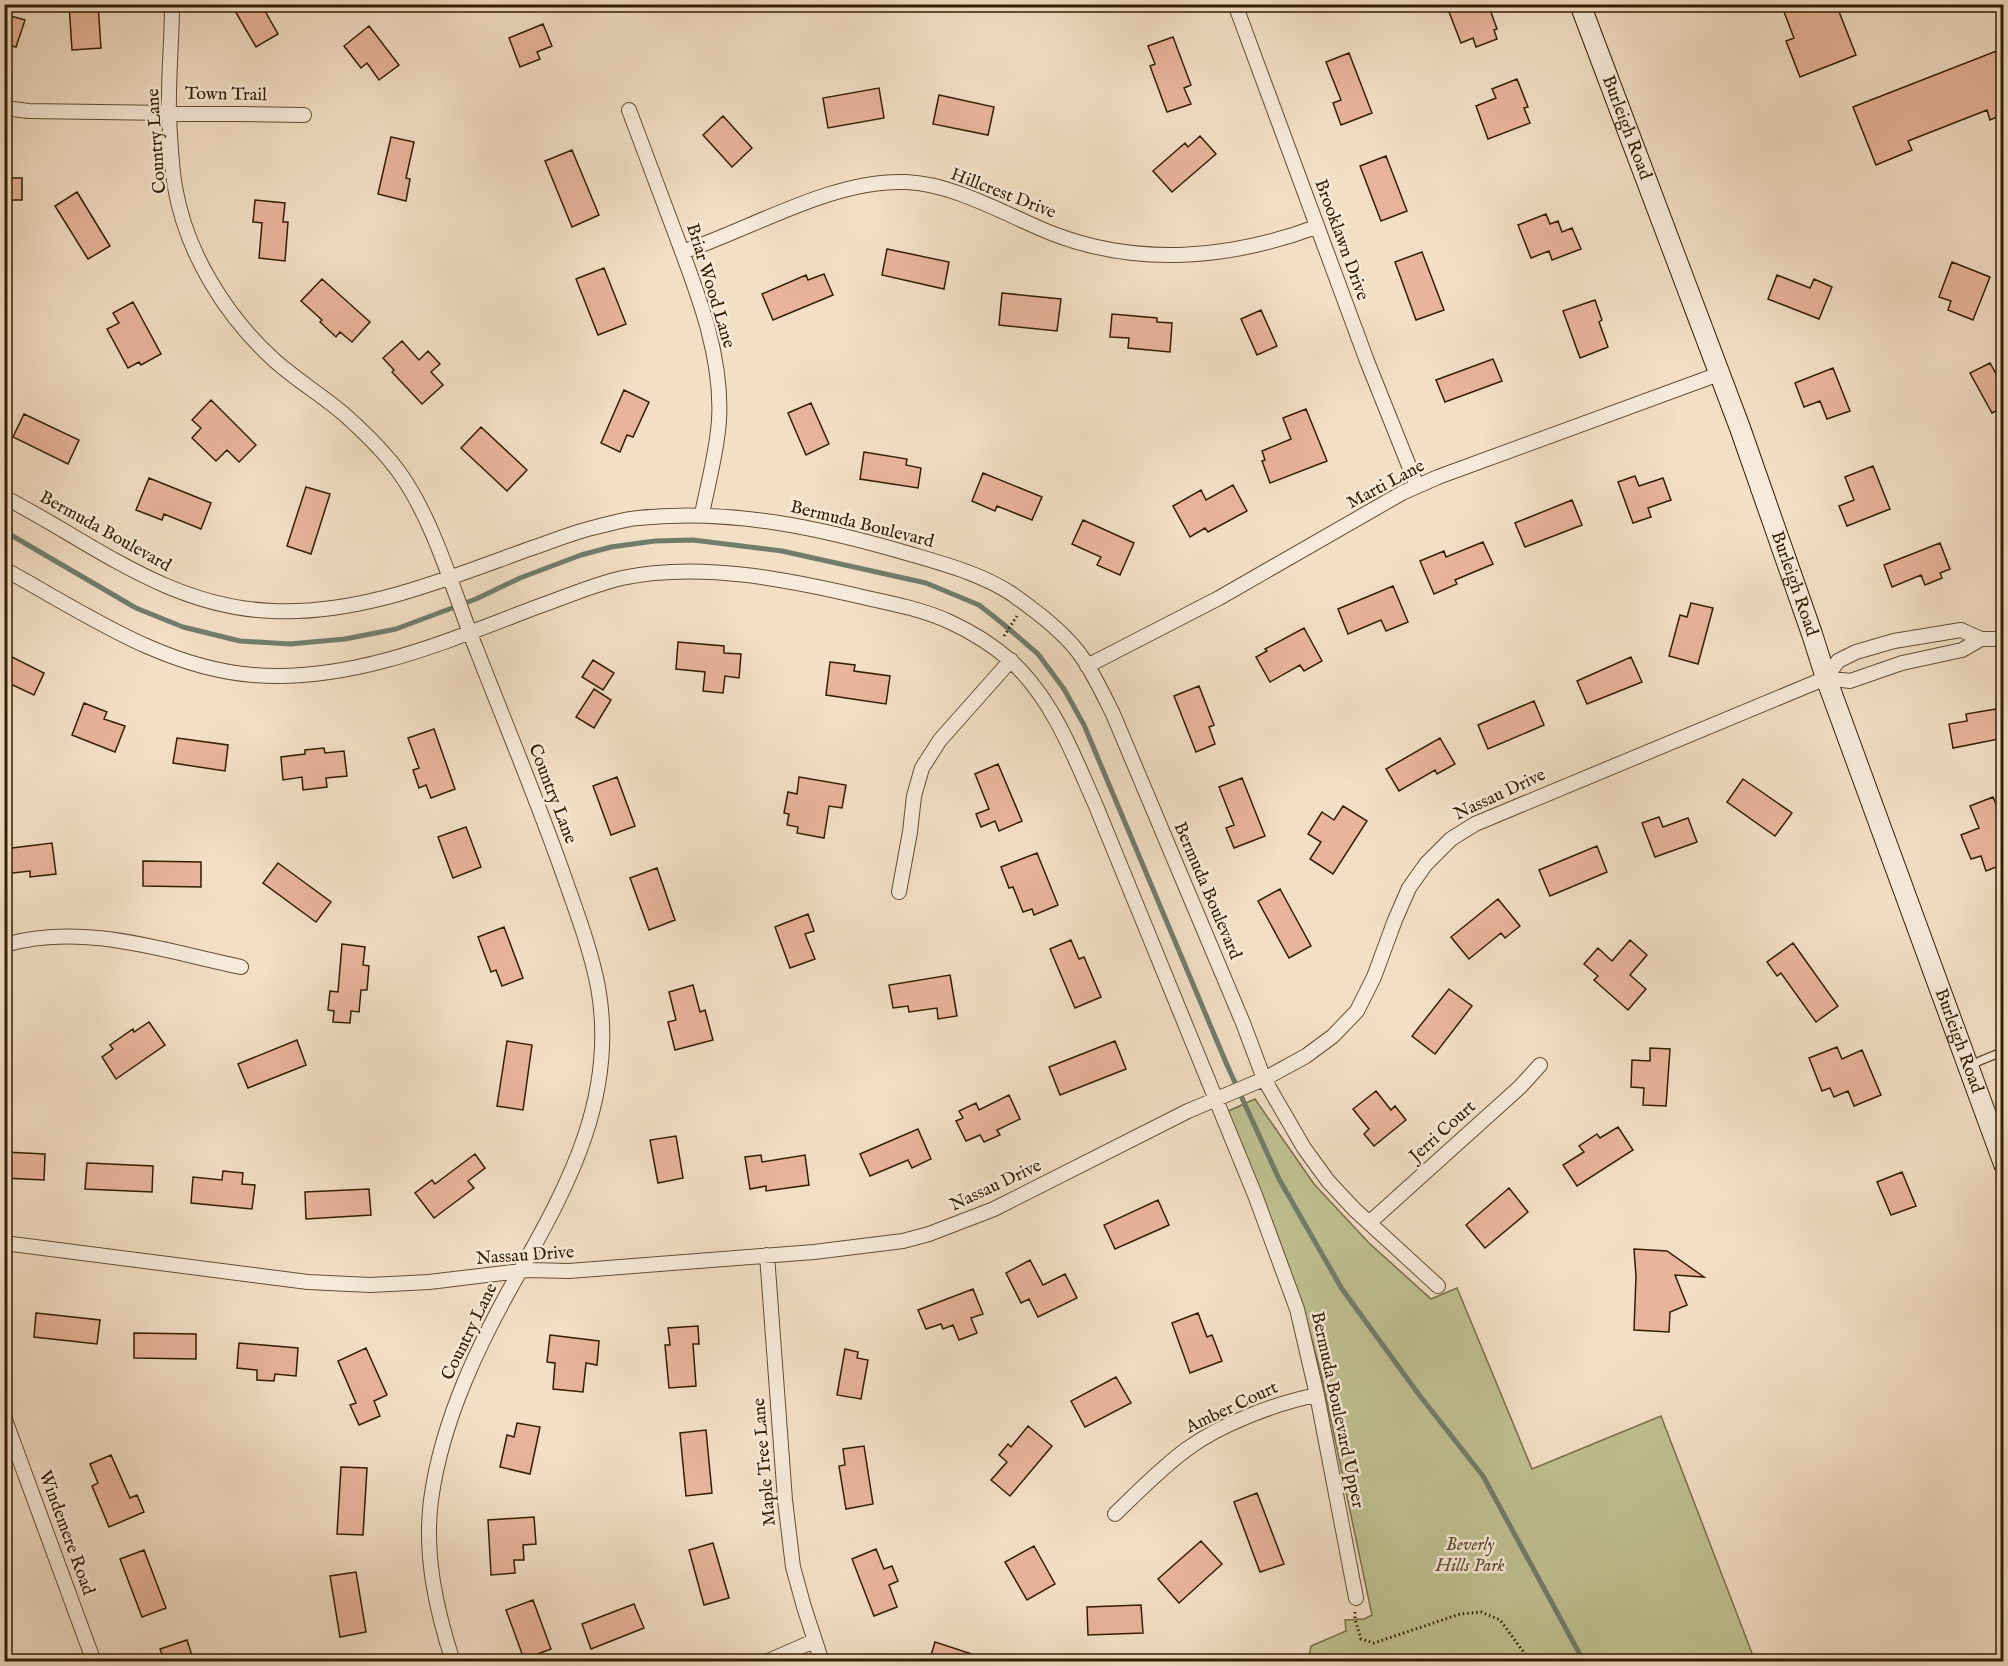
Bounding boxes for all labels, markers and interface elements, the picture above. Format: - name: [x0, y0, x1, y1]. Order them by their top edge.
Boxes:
- street label: Burleigh Road: [1596, 72, 1657, 183]
- street label: Town Trail: [185, 83, 267, 107]
- street label: Country Lane: [142, 88, 172, 194]
- street label: Hillcrest Drive: [947, 163, 1059, 225]
- street label: Brooklawn Drive: [1308, 176, 1374, 304]
- street label: Briar Wood Lane: [680, 221, 740, 351]
- street label: Marti Lane: [1343, 455, 1429, 515]
- street label: Bermuda Boulevard: [35, 486, 175, 578]
- street label: Bermuda Boulevard: [788, 496, 937, 554]
- street label: Burleigh Road: [1765, 528, 1823, 640]
- street label: Country Lane: [522, 741, 582, 847]
- street label: Nassau Drive: [1451, 764, 1549, 826]
- street label: Bermuda Boulevard: [1168, 819, 1246, 964]
- street label: Burleigh Road: [1929, 985, 1989, 1097]
- street label: Jerri Court: [1403, 1096, 1481, 1169]
- street label: Nassau Drive: [947, 1155, 1045, 1217]
- street label: Nassau Drive: [475, 1241, 575, 1271]
- street label: Country Lane: [437, 1280, 503, 1384]
- street label: Bermuda Boulevard Upper: [1305, 1310, 1369, 1511]
- street label: Amber Court: [1181, 1377, 1282, 1440]
- street label: Maple Tree Lane: [748, 1397, 782, 1527]
- street label: Windemere Road: [33, 1468, 99, 1599]
- park label: Beverly Hills Park: [1435, 1534, 1504, 1578]

